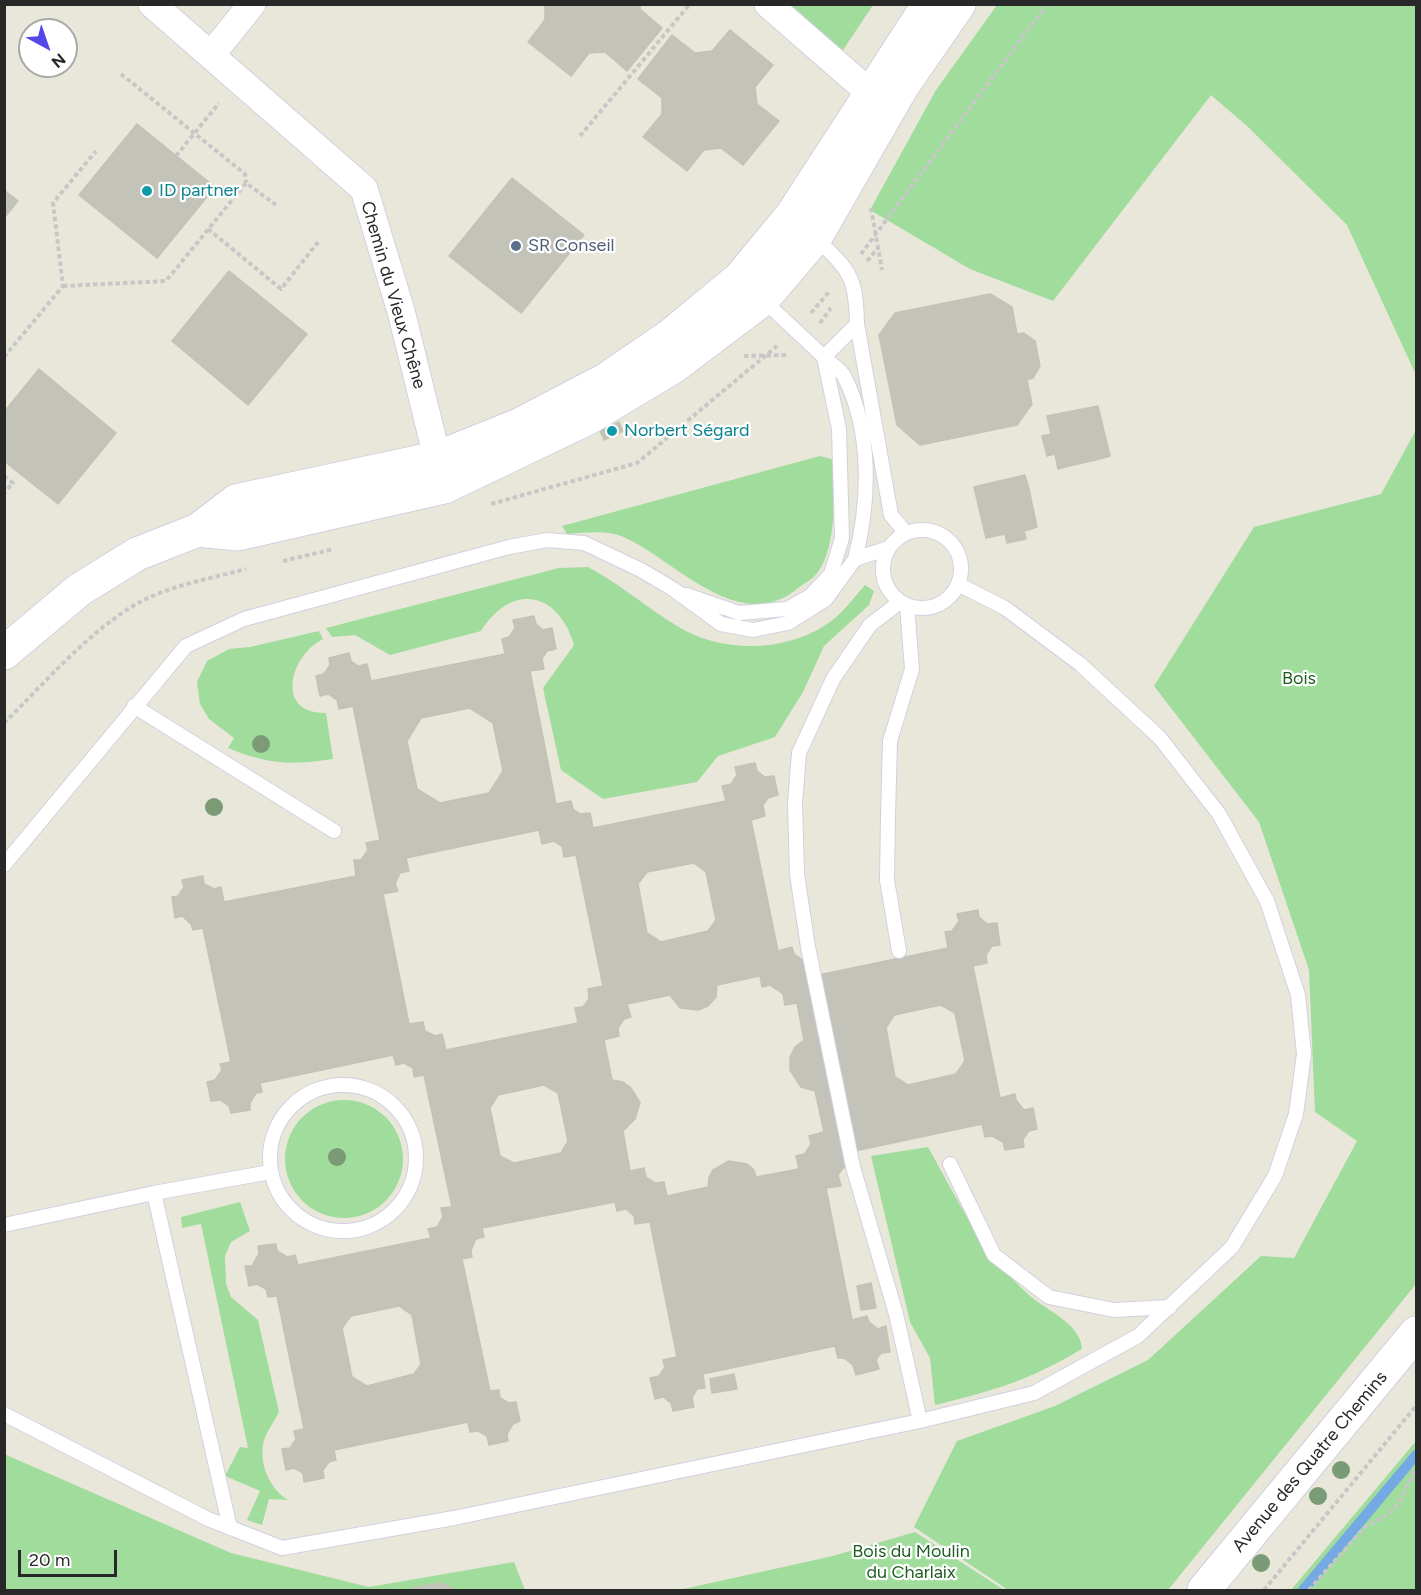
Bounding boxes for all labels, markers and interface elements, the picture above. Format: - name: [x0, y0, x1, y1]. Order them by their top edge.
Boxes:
- north arrow: [18, 18, 78, 78]
- text: N: [48, 49, 69, 72]
- place label: ID partner: [159, 180, 239, 202]
- marker: ID partner: [140, 184, 154, 198]
- street label: Chemin du Vieux Chêne: [356, 199, 430, 391]
- place label: SR Conseil: [528, 235, 615, 257]
- marker: SR Conseil: [509, 239, 523, 253]
- place label: Norbert Ségard: [624, 420, 749, 442]
- marker: Norbert Ségard: [605, 424, 619, 438]
- park label: Bois: [1282, 668, 1316, 690]
- street label: Avenue des Quatre Chemins: [1228, 1367, 1392, 1557]
- scale bar: [21, 1538, 120, 1576]
- park label: Bois du Moulin du Charlaix: [852, 1541, 970, 1584]
- text: 20 m: [29, 1549, 70, 1571]

